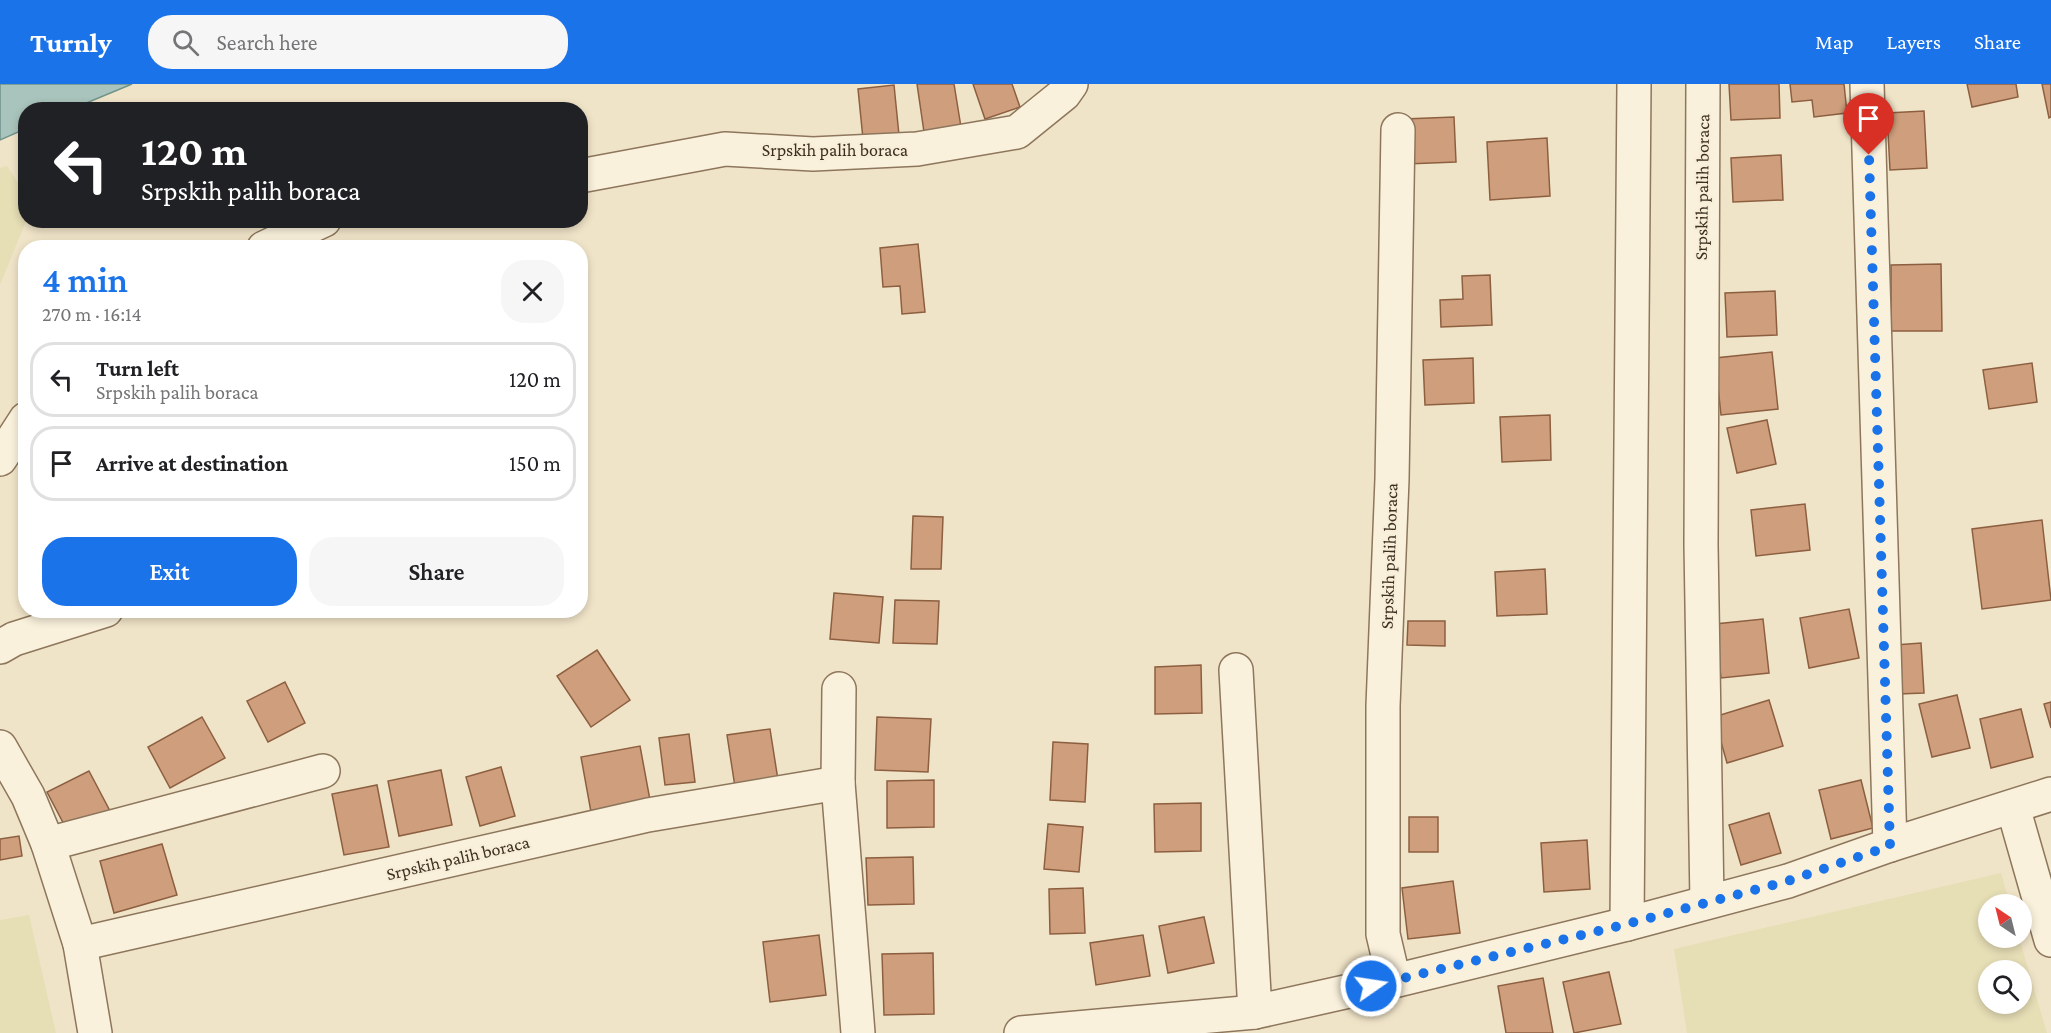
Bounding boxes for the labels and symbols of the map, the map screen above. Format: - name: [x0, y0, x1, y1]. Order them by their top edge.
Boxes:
- pin: [1843, 93, 1894, 155]
- street label: Srpskih palih boraca: [1691, 114, 1713, 260]
- street label: Srpskih palih boraca: [762, 140, 908, 160]
- street label: Srpskih palih boraca: [1376, 483, 1402, 629]
- street label: Srpskih palih boraca: [384, 832, 532, 884]
- north arrow: [1978, 894, 2032, 948]
- position arrow: [1339, 954, 1403, 1018]

